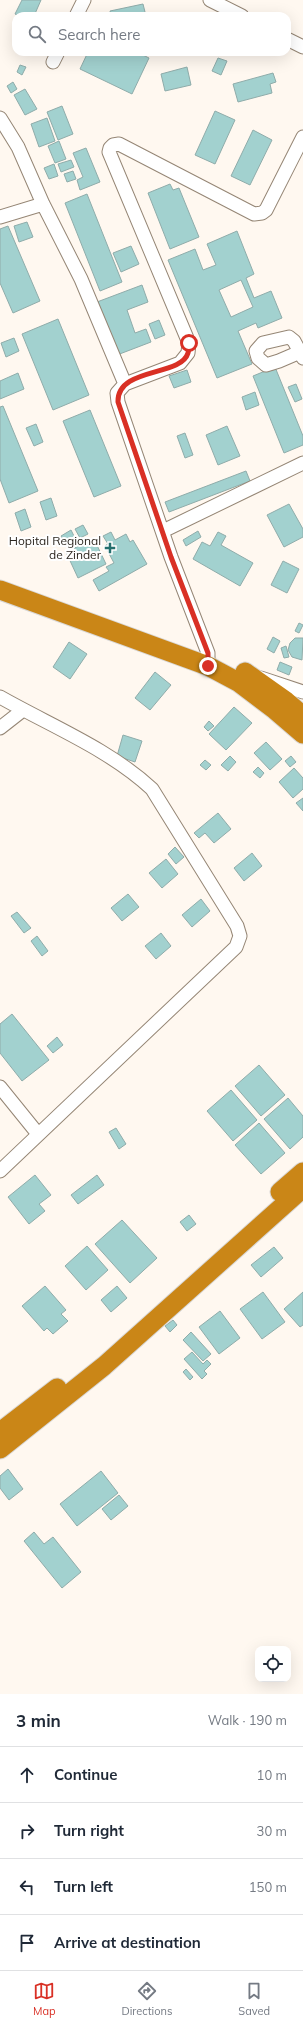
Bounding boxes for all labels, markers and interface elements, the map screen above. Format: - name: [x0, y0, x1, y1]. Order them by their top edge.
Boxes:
- search box: [12, 12, 291, 56]
- icon: search: [26, 23, 48, 45]
- text: Search here: [58, 25, 140, 44]
- route start: [180, 334, 198, 352]
- place label: Hopital Regional de Zinder: [9, 533, 102, 562]
- marker: Hopital Regional de Zinder: [104, 542, 116, 554]
- route end: [199, 657, 217, 675]
- map controls: [255, 1646, 291, 1682]
- button: locate: [255, 1646, 291, 1682]
- text: 3 min: [16, 1710, 61, 1731]
- text: Walk · 190 m: [208, 1712, 287, 1728]
- icon: ahead: [16, 1764, 38, 1786]
- text: Continue: [54, 1765, 117, 1784]
- text: 10 m: [257, 1767, 287, 1783]
- icon: right: [16, 1820, 38, 1842]
- text: Turn right: [54, 1821, 124, 1840]
- text: 30 m: [257, 1823, 287, 1839]
- icon: left: [16, 1876, 38, 1898]
- text: Turn left: [54, 1877, 113, 1896]
- text: 150 m: [249, 1879, 287, 1895]
- icon: arrive: [16, 1932, 38, 1954]
- text: Arrive at destination: [54, 1933, 201, 1952]
- tab: Map: [33, 1980, 56, 2018]
- tab: Directions: [122, 1980, 172, 2018]
- tab: Saved: [238, 1980, 270, 2018]

